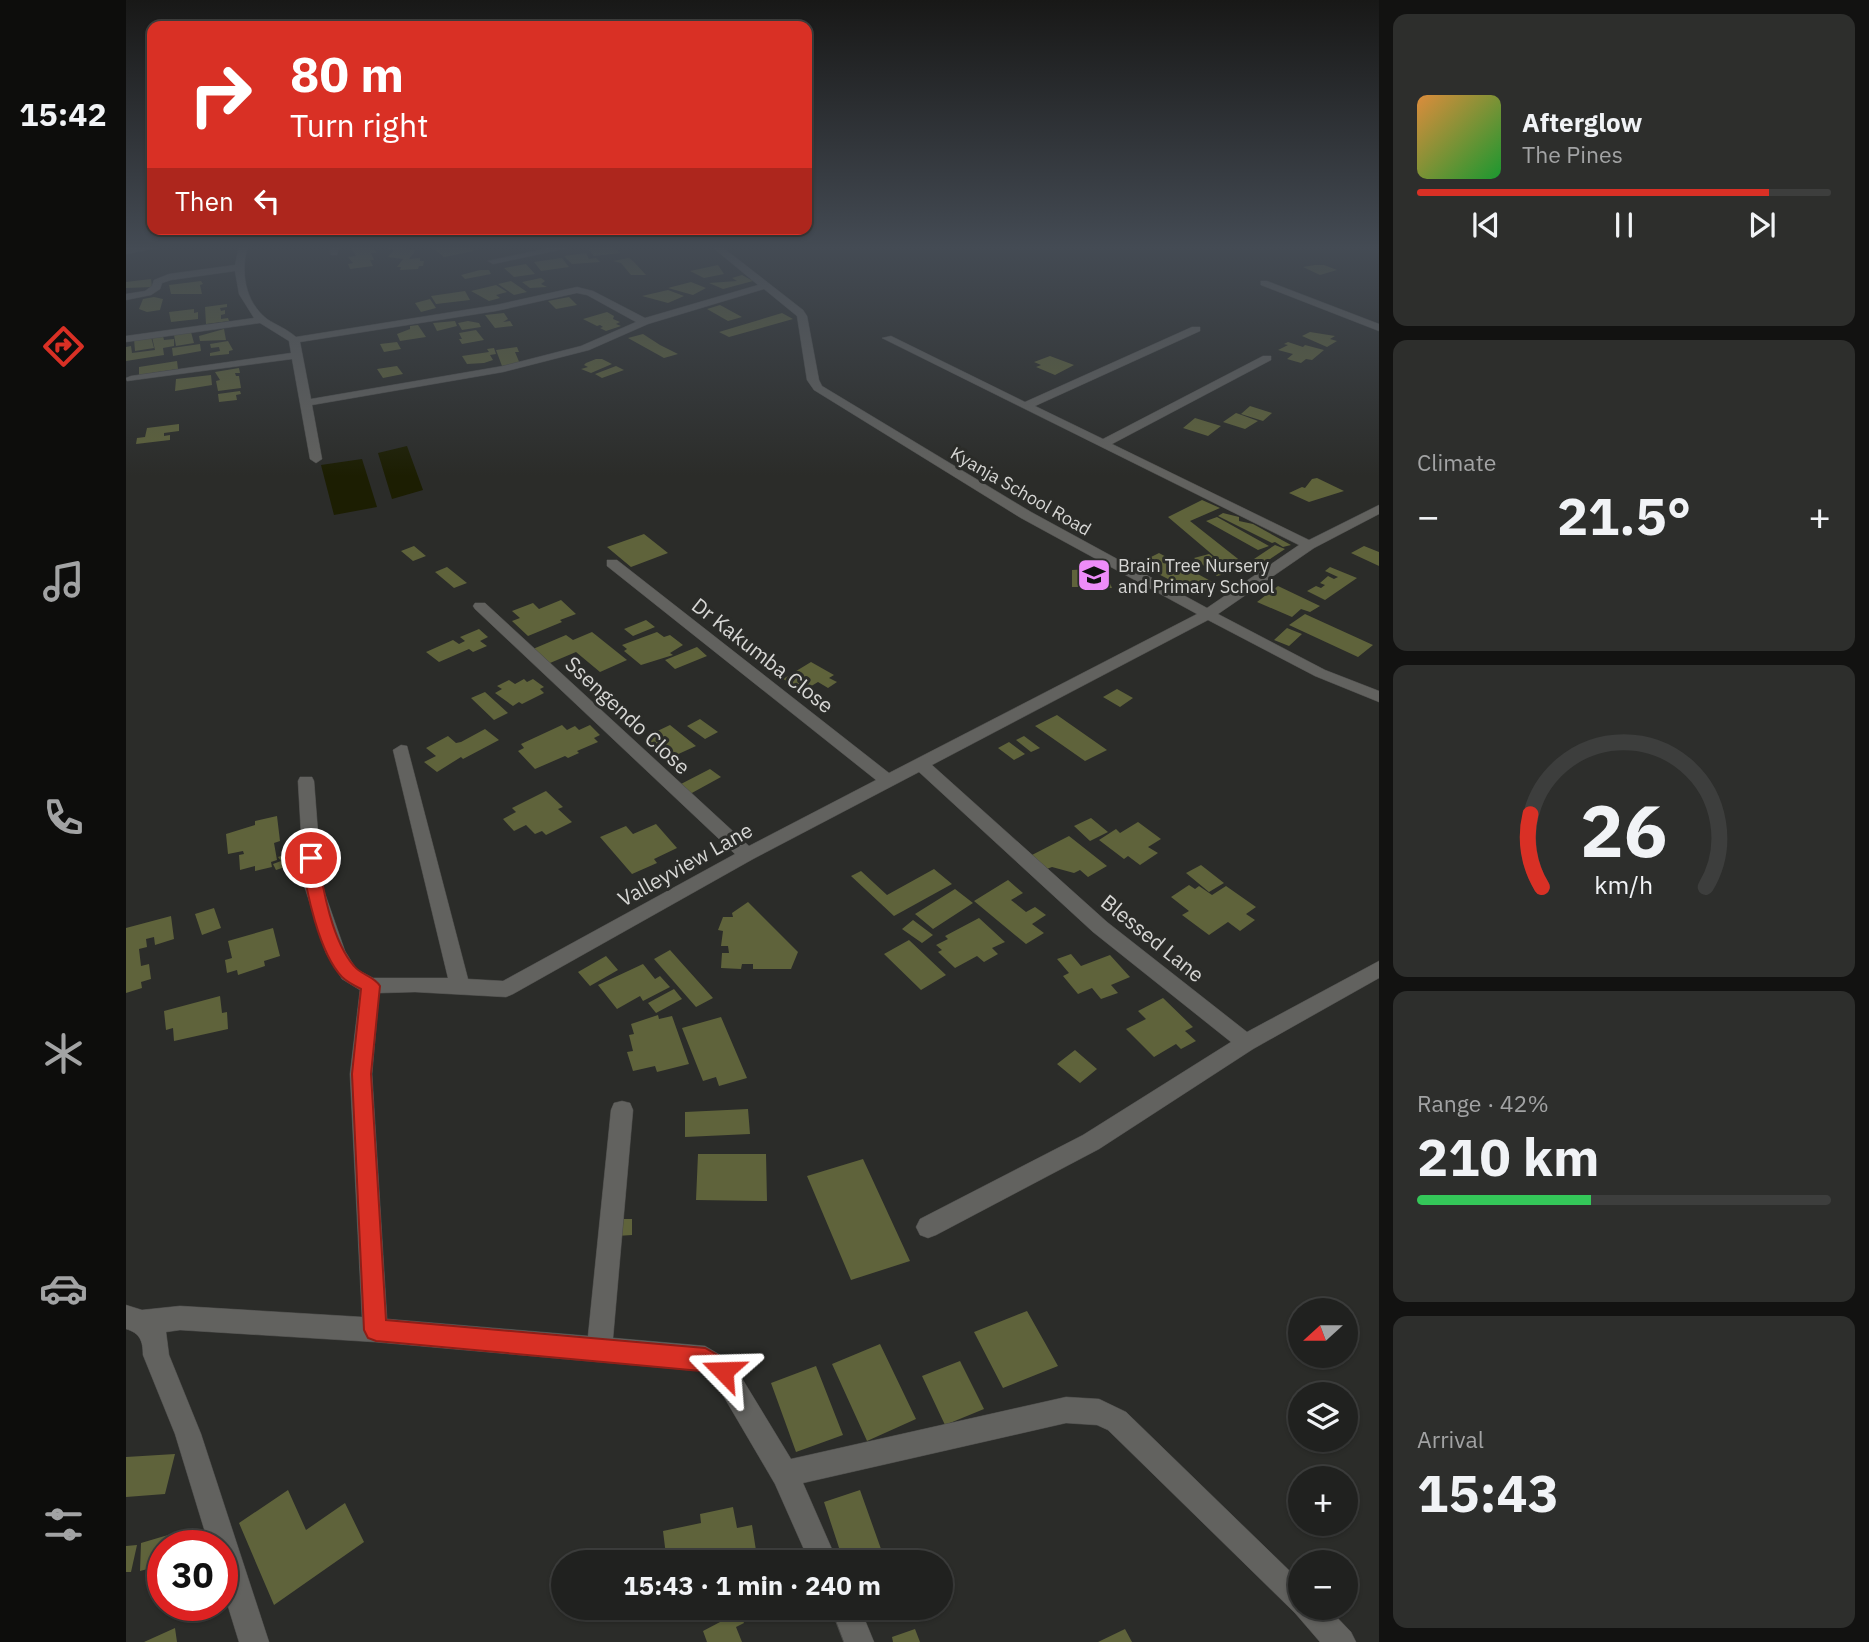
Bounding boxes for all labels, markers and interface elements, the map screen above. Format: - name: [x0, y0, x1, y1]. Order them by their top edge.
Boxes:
- text: 80 m: [290, 42, 404, 105]
- icon: right: [175, 49, 266, 140]
- text: 15:42: [19, 93, 107, 135]
- text: Turn right: [290, 104, 428, 146]
- text: Afterglow: [1522, 105, 1642, 139]
- text: The Pines: [1522, 139, 1623, 169]
- icon: left: [248, 182, 286, 220]
- text: Then: [175, 184, 234, 218]
- icon: previous: [1467, 206, 1505, 244]
- icon: pause: [1605, 206, 1643, 244]
- icon: next: [1743, 206, 1781, 244]
- icon: directions: [39, 322, 88, 371]
- street label: Kyanja School Road: [947, 441, 1095, 541]
- text: Climate: [1417, 447, 1496, 477]
- text: 21.5°: [1557, 482, 1691, 549]
- text: −: [1417, 491, 1440, 540]
- text: +: [1808, 491, 1831, 540]
- place label: Brain Tree Nursery and Primary School: [1118, 554, 1275, 598]
- school or university icon: Brain Tree Nursery and Primary School: [1075, 556, 1113, 594]
- icon: music: [39, 557, 88, 606]
- street label: Dr Kakumba Close: [686, 591, 840, 719]
- street label: Ssengendo Close: [559, 650, 697, 780]
- text: 26: [1580, 782, 1668, 877]
- icon: phone: [39, 793, 88, 842]
- street label: Valleyview Lane: [613, 815, 757, 913]
- pin: [281, 828, 341, 888]
- icon: arrive: [292, 839, 330, 877]
- text: km/h: [1595, 868, 1653, 901]
- street label: Blessed Lane: [1096, 888, 1210, 988]
- icon: climate: [39, 1029, 88, 1078]
- text: Range · 42%: [1417, 1088, 1549, 1118]
- text: 210 km: [1417, 1123, 1599, 1190]
- icon: car: [39, 1264, 88, 1313]
- north arrow: [1288, 1298, 1358, 1368]
- map controls: [1288, 1298, 1358, 1620]
- position arrow: [686, 1334, 760, 1408]
- button: layers: [1288, 1382, 1358, 1452]
- text: Arrival: [1417, 1424, 1484, 1454]
- text: 15:43: [1417, 1459, 1559, 1526]
- button: +: [1288, 1466, 1358, 1536]
- icon: filters: [39, 1500, 88, 1549]
- speed limit sign: 30: [147, 1530, 238, 1621]
- button: −: [1288, 1550, 1358, 1620]
- text: 15:43 · 1 min · 240 m: [623, 1568, 881, 1602]

